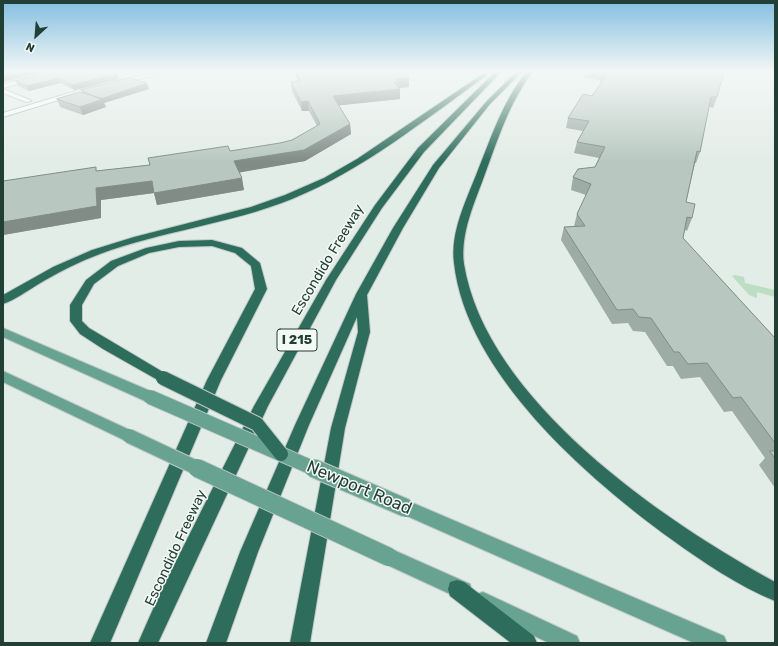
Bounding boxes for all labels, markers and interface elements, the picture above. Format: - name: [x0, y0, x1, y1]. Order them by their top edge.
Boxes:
- north arrow: [16, 16, 56, 56]
- text: N: [24, 40, 37, 55]
- street label: Escondido Freeway: [288, 202, 368, 318]
- road number: I 215: [277, 329, 317, 351]
- street label: Newport Road: [303, 457, 415, 519]
- street label: Escondido Freeway: [142, 487, 210, 609]

